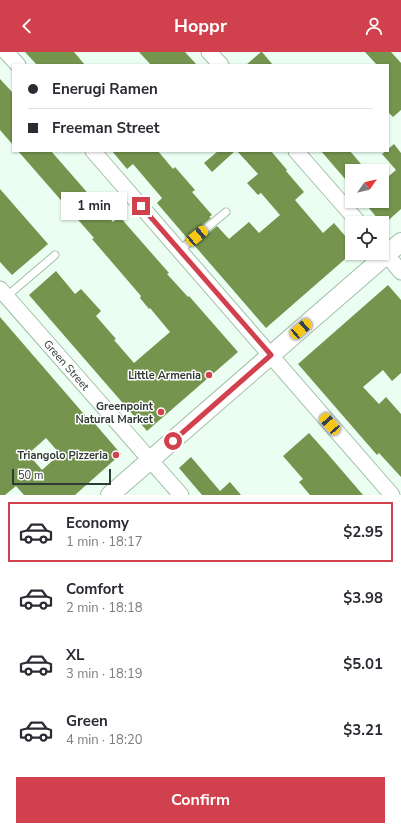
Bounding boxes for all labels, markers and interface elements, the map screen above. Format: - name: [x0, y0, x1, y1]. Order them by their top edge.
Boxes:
- text: Hoppr: [174, 14, 227, 38]
- icon: back: [16, 15, 38, 37]
- icon: person: [363, 15, 385, 37]
- text: Enerugi Ramen: [52, 79, 158, 99]
- text: Freeman Street: [52, 118, 159, 138]
- north arrow: [345, 164, 389, 208]
- map controls: [345, 164, 389, 260]
- callout: 1 min: [61, 192, 127, 220]
- text: 1 min: [77, 197, 111, 215]
- route end: [132, 197, 150, 215]
- button: locate: [345, 216, 389, 260]
- car: [184, 224, 210, 248]
- car: [288, 317, 314, 341]
- street label: Green Street: [40, 336, 93, 393]
- place label: Little Armenia: [128, 368, 201, 383]
- marker: Little Armenia: [204, 370, 214, 380]
- place label: Greenpoint Natural Market: [76, 399, 154, 427]
- marker: Greenpoint Natural Market: [156, 407, 166, 417]
- car: [318, 411, 342, 437]
- route start: [164, 432, 182, 450]
- place label: Triangolo Pizzeria: [17, 448, 108, 463]
- marker: Triangolo Pizzeria: [111, 450, 121, 460]
- scale bar: [12, 467, 111, 486]
- text: 50 m: [18, 468, 43, 483]
- text: Economy: [66, 513, 129, 533]
- icon: car: [18, 514, 54, 550]
- text: $2.95: [343, 522, 383, 542]
- text: 1 min · 18:17: [66, 533, 142, 551]
- text: Comfort: [66, 579, 123, 599]
- icon: car: [18, 580, 54, 616]
- text: $3.98: [343, 588, 383, 608]
- text: 2 min · 18:18: [66, 599, 142, 617]
- text: XL: [66, 645, 85, 665]
- icon: car: [18, 646, 54, 682]
- text: $5.01: [343, 654, 383, 674]
- text: 3 min · 18:19: [66, 665, 142, 683]
- text: Green: [66, 711, 108, 731]
- icon: car: [18, 712, 54, 748]
- text: $3.21: [343, 720, 383, 740]
- text: 4 min · 18:20: [66, 731, 142, 749]
- button: Confirm: [16, 777, 385, 823]

